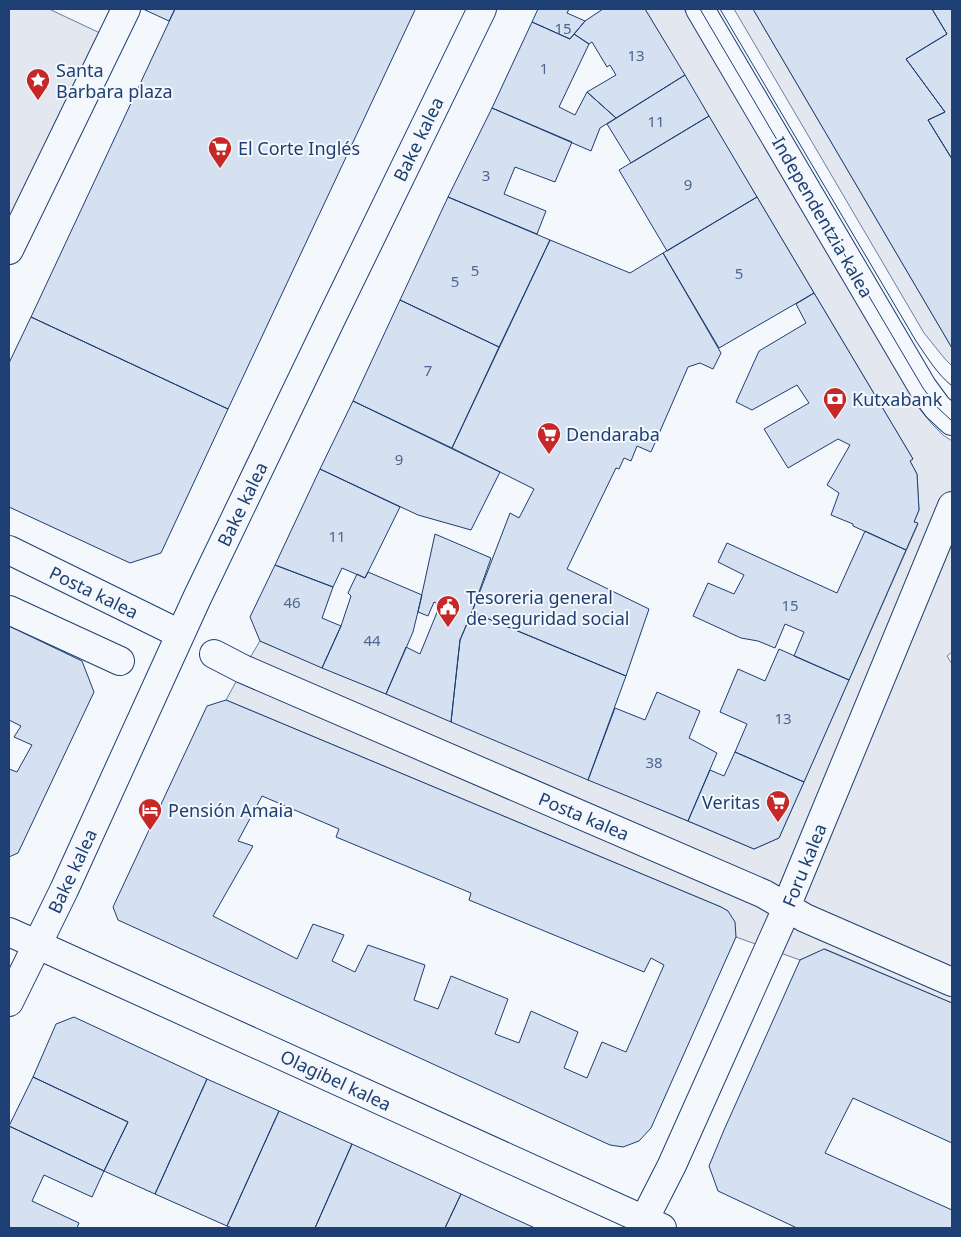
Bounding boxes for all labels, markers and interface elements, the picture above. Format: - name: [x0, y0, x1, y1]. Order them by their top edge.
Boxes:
- house number: 15: [554, 18, 572, 38]
- house number: 13: [627, 45, 645, 65]
- place label: Santa Barbara plaza: [56, 58, 173, 103]
- house number: 1: [540, 58, 548, 78]
- place icon: Santa Barbara plaza: [25, 67, 51, 101]
- street label: Bake kalea: [387, 93, 449, 185]
- house number: 11: [647, 111, 665, 131]
- street label: Independentzia kalea: [767, 132, 879, 302]
- supermarket icon: El Corte Inglés: [207, 135, 233, 169]
- place label: El Corte Inglés: [238, 136, 360, 160]
- house number: 3: [482, 165, 490, 185]
- house number: 9: [684, 174, 692, 194]
- house number: 5: [471, 260, 479, 280]
- house number: 5: [735, 263, 743, 283]
- house number: 5: [451, 271, 459, 291]
- house number: 7: [424, 360, 432, 380]
- bank icon: Kutxabank: [822, 386, 848, 420]
- place label: Kutxabank: [852, 387, 943, 411]
- supermarket icon: Dendaraba: [536, 421, 562, 455]
- place label: Dendaraba: [566, 422, 660, 446]
- house number: 9: [395, 449, 403, 469]
- street label: Bake kalea: [211, 458, 273, 550]
- house number: 11: [328, 526, 346, 546]
- street label: Posta kalea: [45, 560, 143, 624]
- place label: Tesoreria general de seguridad social: [466, 585, 629, 630]
- house number: 46: [283, 592, 301, 612]
- public building icon: Tesoreria general de seguridad social: [435, 594, 461, 628]
- house number: 15: [781, 595, 799, 615]
- house number: 44: [363, 630, 381, 650]
- house number: 13: [774, 708, 792, 728]
- house number: 38: [645, 752, 663, 772]
- street label: Posta kalea: [535, 786, 633, 846]
- supermarket icon: Veritas: [765, 789, 791, 823]
- place label: Veritas: [702, 790, 760, 814]
- hotel icon: Pensión Amaia: [137, 797, 163, 831]
- place label: Pensión Amaia: [168, 798, 293, 822]
- street label: Foru kalea: [776, 820, 832, 910]
- street label: Bake kalea: [42, 825, 102, 917]
- street label: Olagibel kalea: [277, 1044, 395, 1116]

